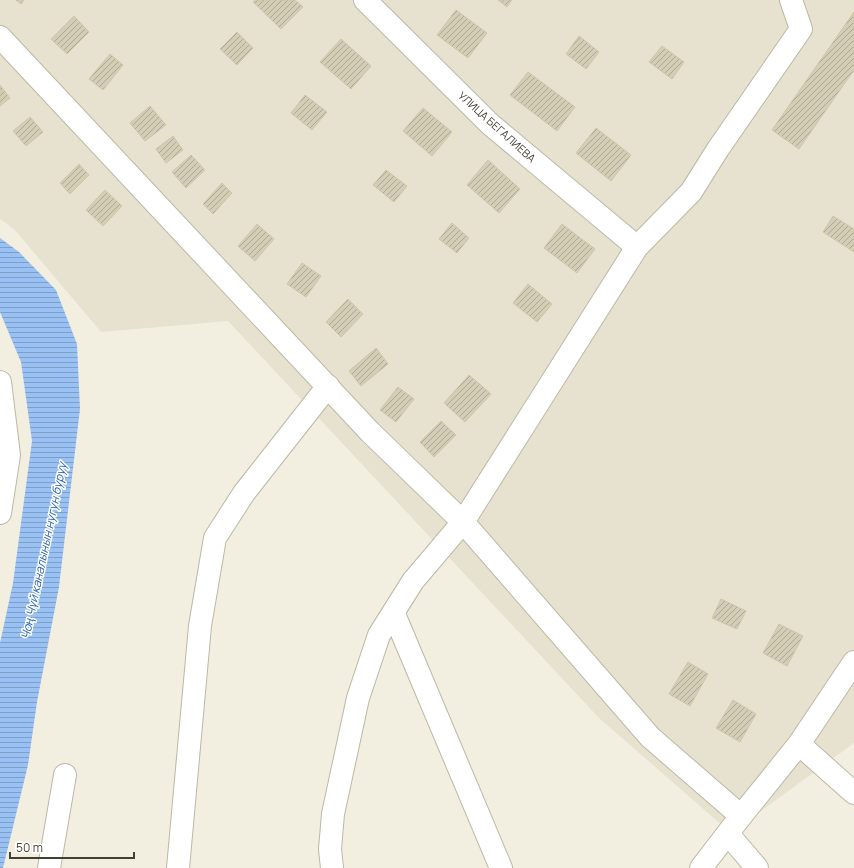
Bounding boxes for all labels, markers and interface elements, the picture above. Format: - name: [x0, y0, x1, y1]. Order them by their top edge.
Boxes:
- street label: УЛИЦА БЕГАЛИЕВА: [455, 88, 539, 165]
- water label: Чоң Чүй каналынын нугун буруу: [16, 459, 71, 641]
- scale bar: [10, 834, 134, 860]
- text: 50 m: [16, 839, 43, 856]

